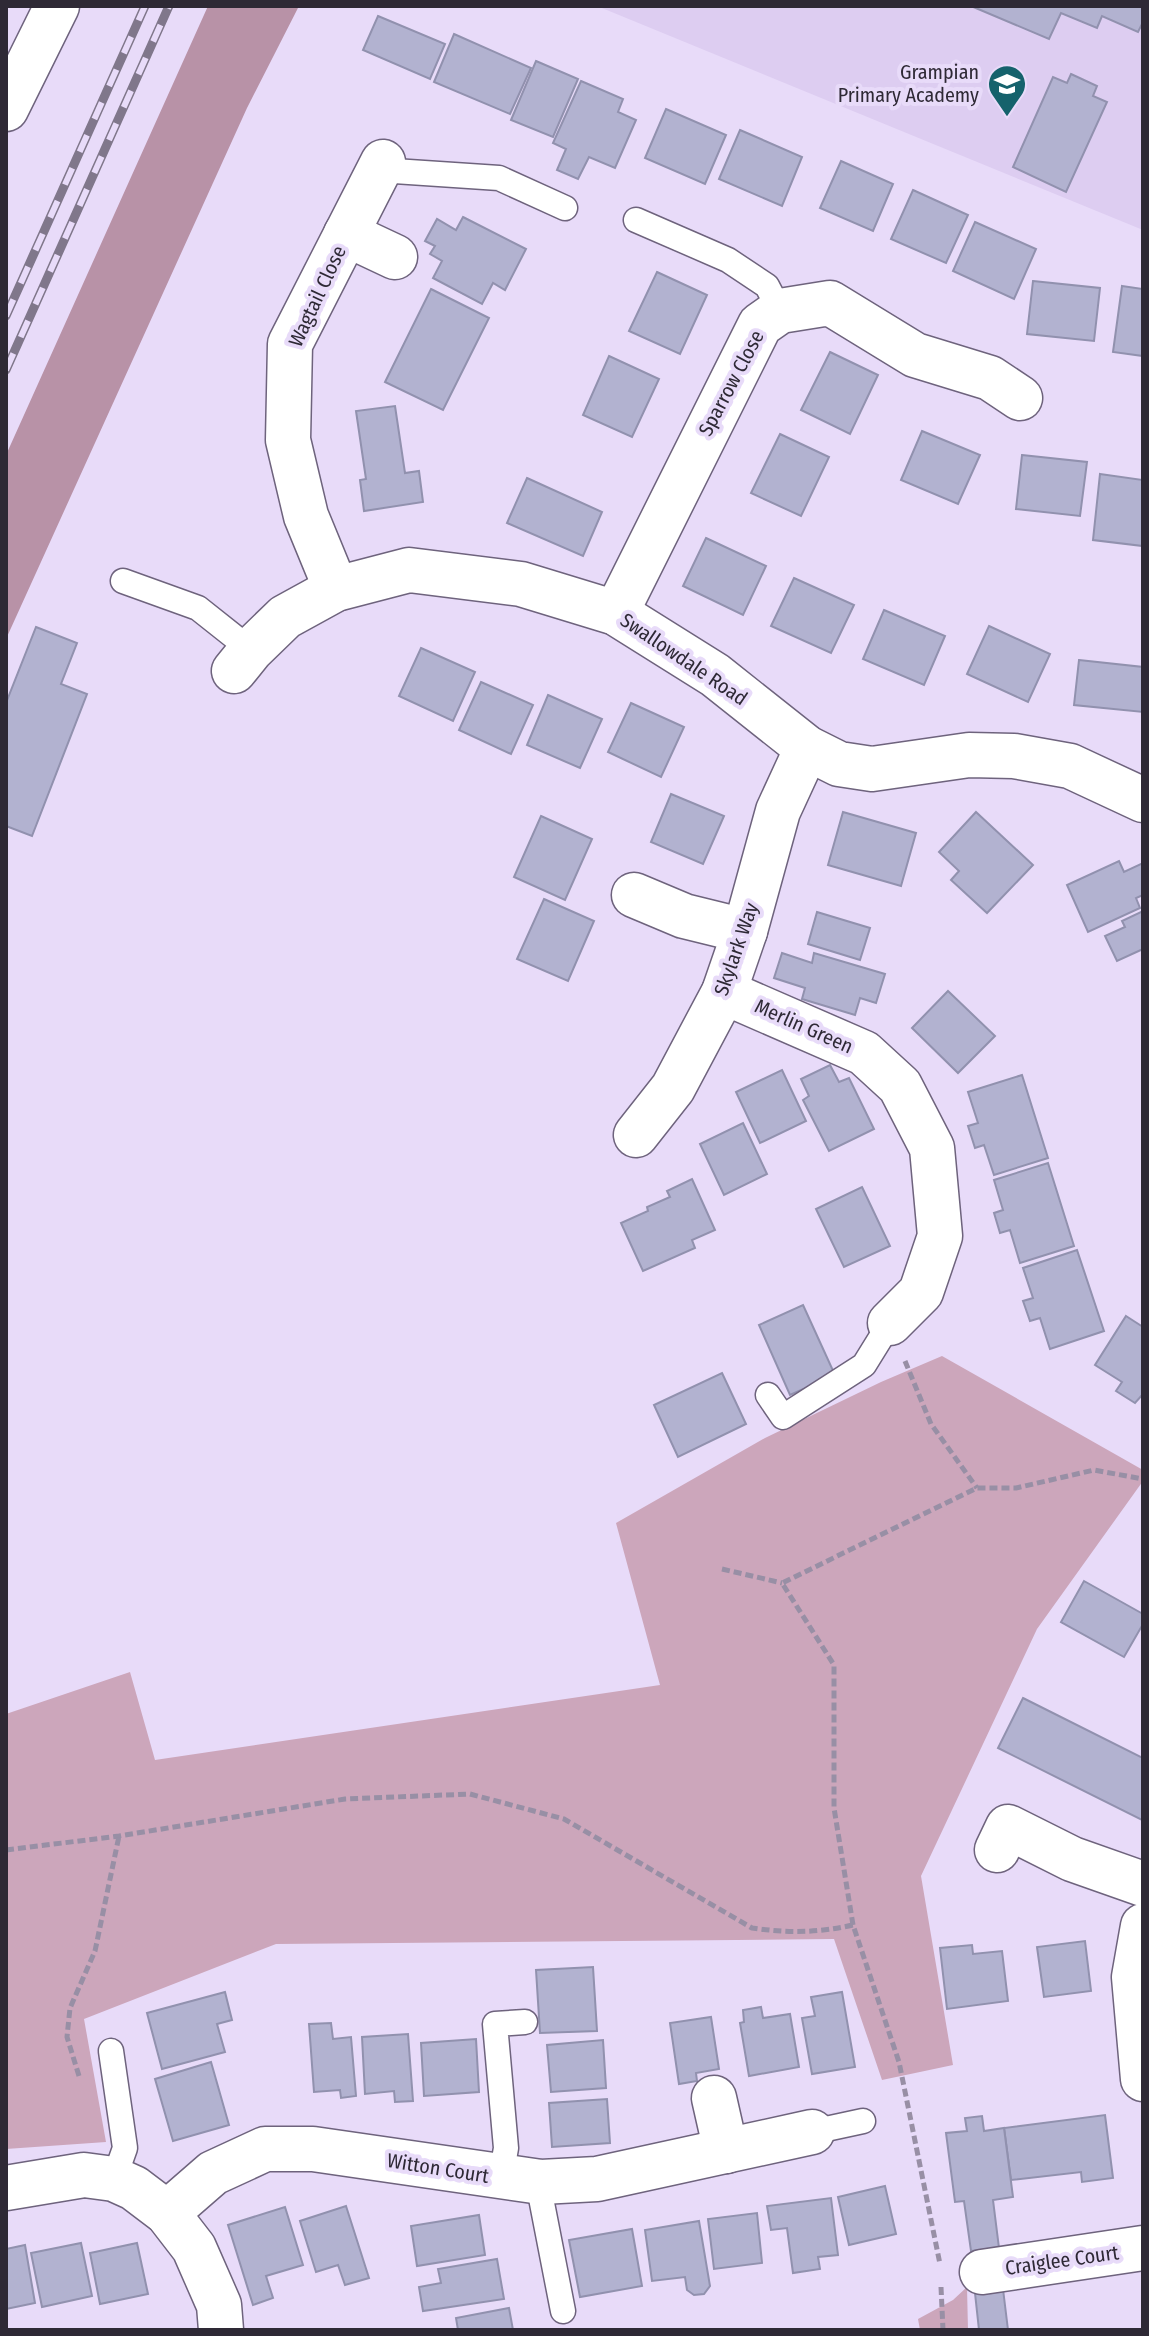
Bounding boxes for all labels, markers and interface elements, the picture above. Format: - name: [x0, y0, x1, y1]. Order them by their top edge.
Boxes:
- place label: Grampian Primary Academy: [838, 60, 979, 107]
- school or university icon: Grampian Primary Academy: [986, 63, 1028, 118]
- street label: Wagtail Close: [283, 242, 351, 350]
- street label: Sparrow Close: [693, 326, 769, 440]
- street label: Swallowdale Road: [616, 608, 752, 710]
- street label: Skylark Way: [709, 899, 763, 999]
- street label: Merlin Green: [751, 994, 857, 1058]
- street label: Witton Court: [385, 2148, 491, 2188]
- street label: Craiglee Court: [1004, 2240, 1121, 2280]

